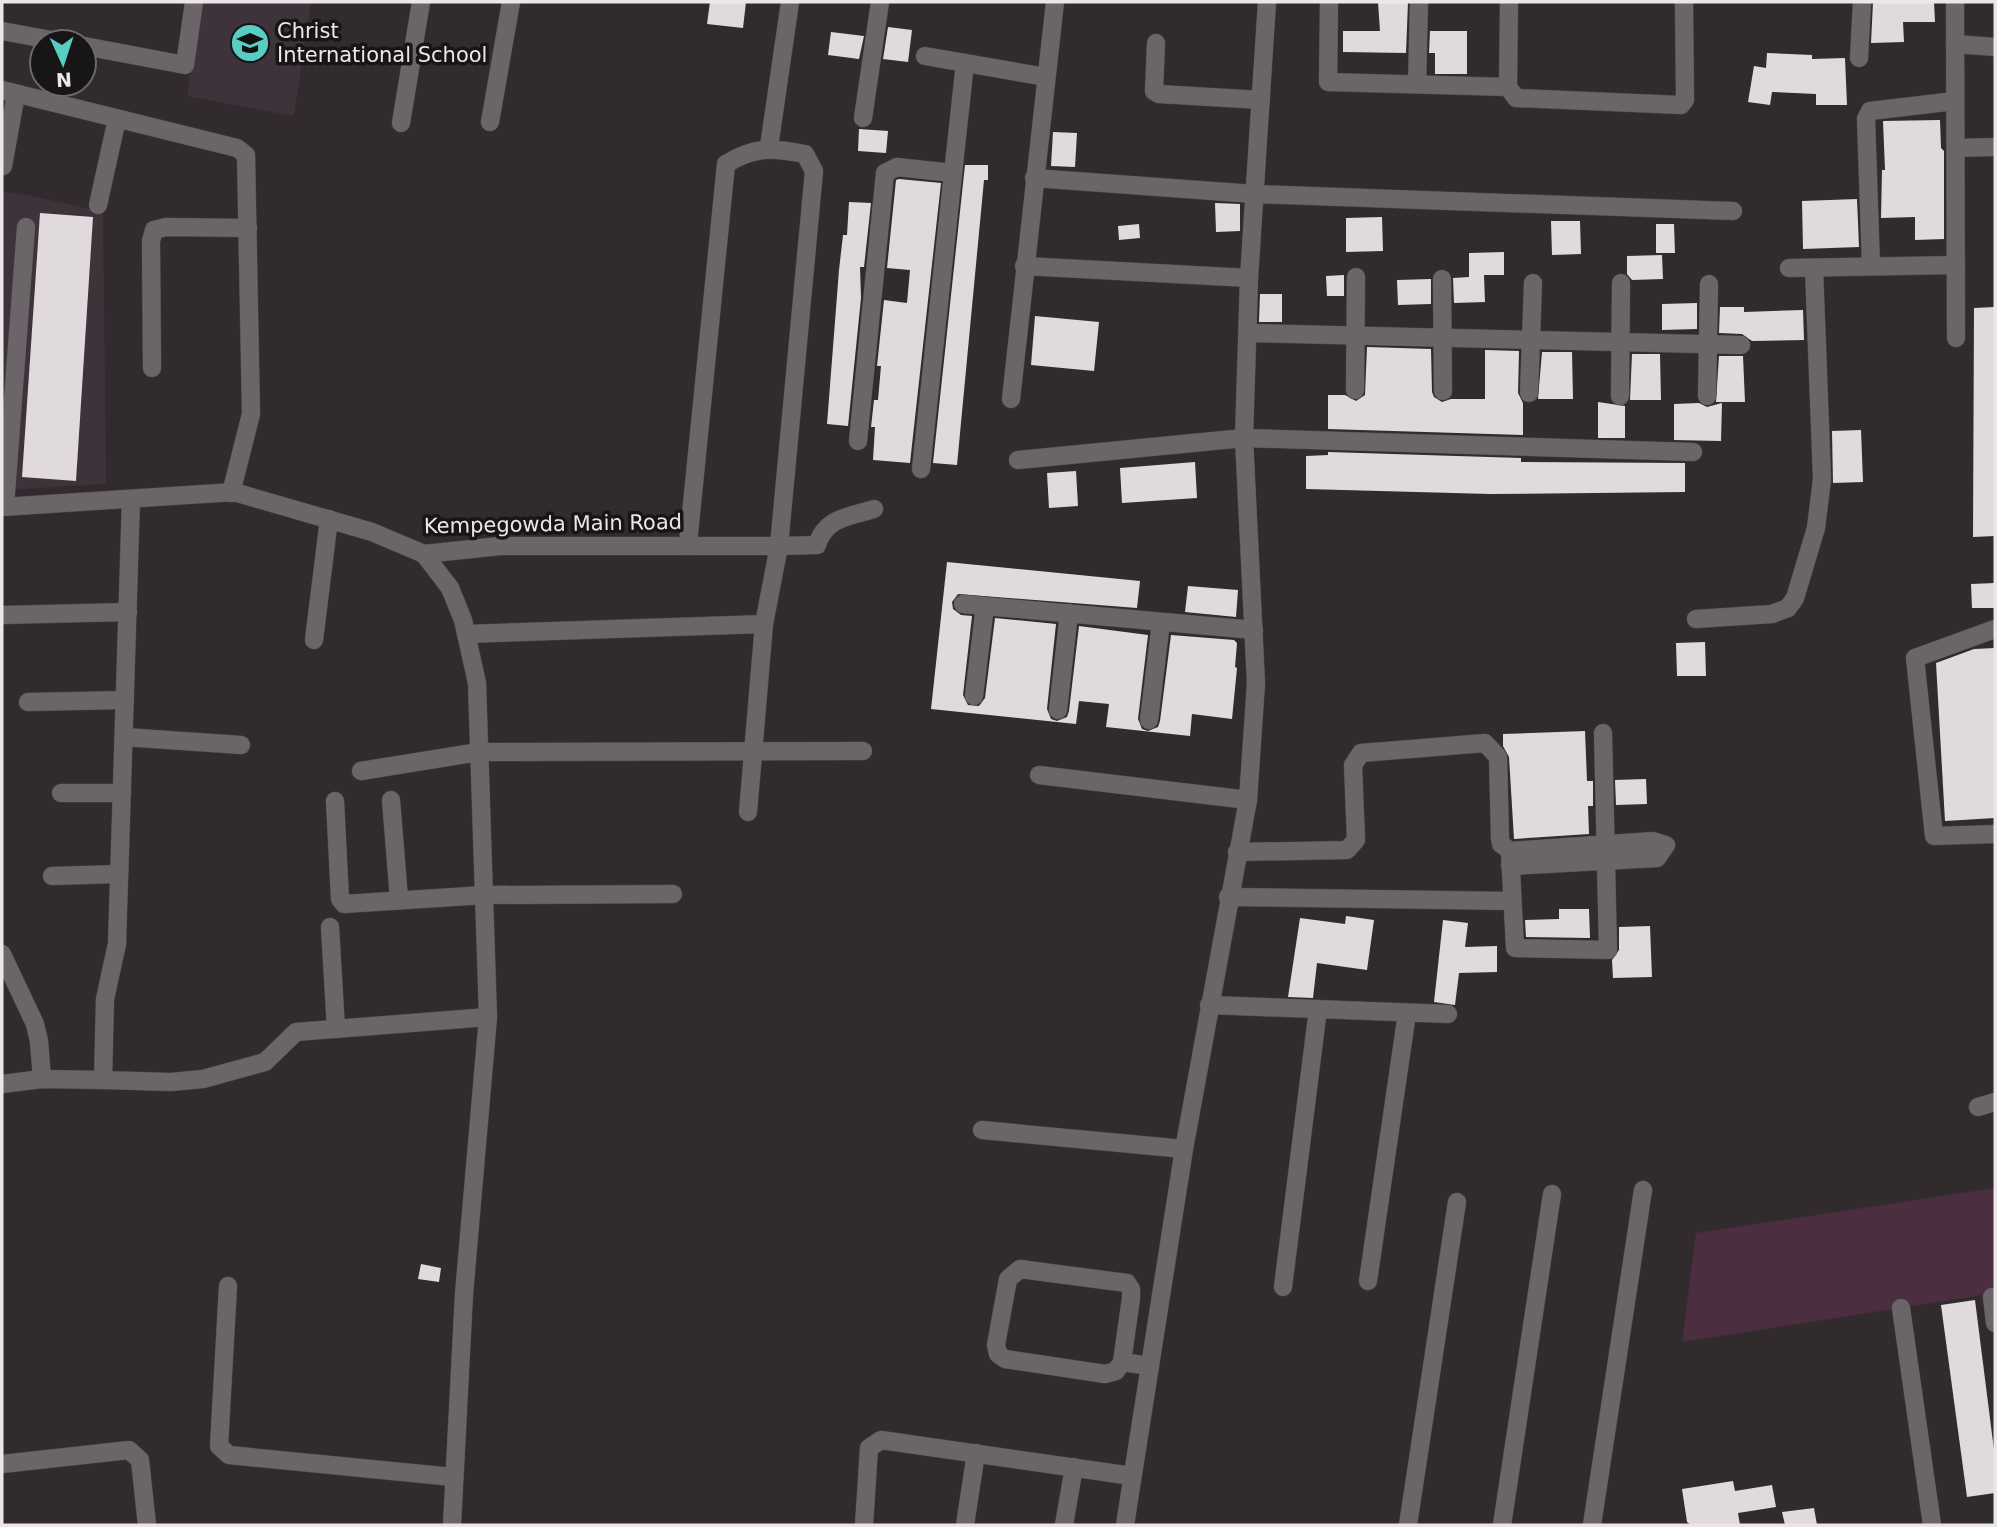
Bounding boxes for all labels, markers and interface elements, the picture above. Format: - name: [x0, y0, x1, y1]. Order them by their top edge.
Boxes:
- place label: Christ International School: [277, 19, 487, 67]
- school or university icon: Christ International School: [229, 22, 271, 64]
- north arrow: [28, 28, 98, 98]
- text: N: [55, 69, 72, 91]
- street label: Kempegowda Main Road: [424, 510, 682, 538]

